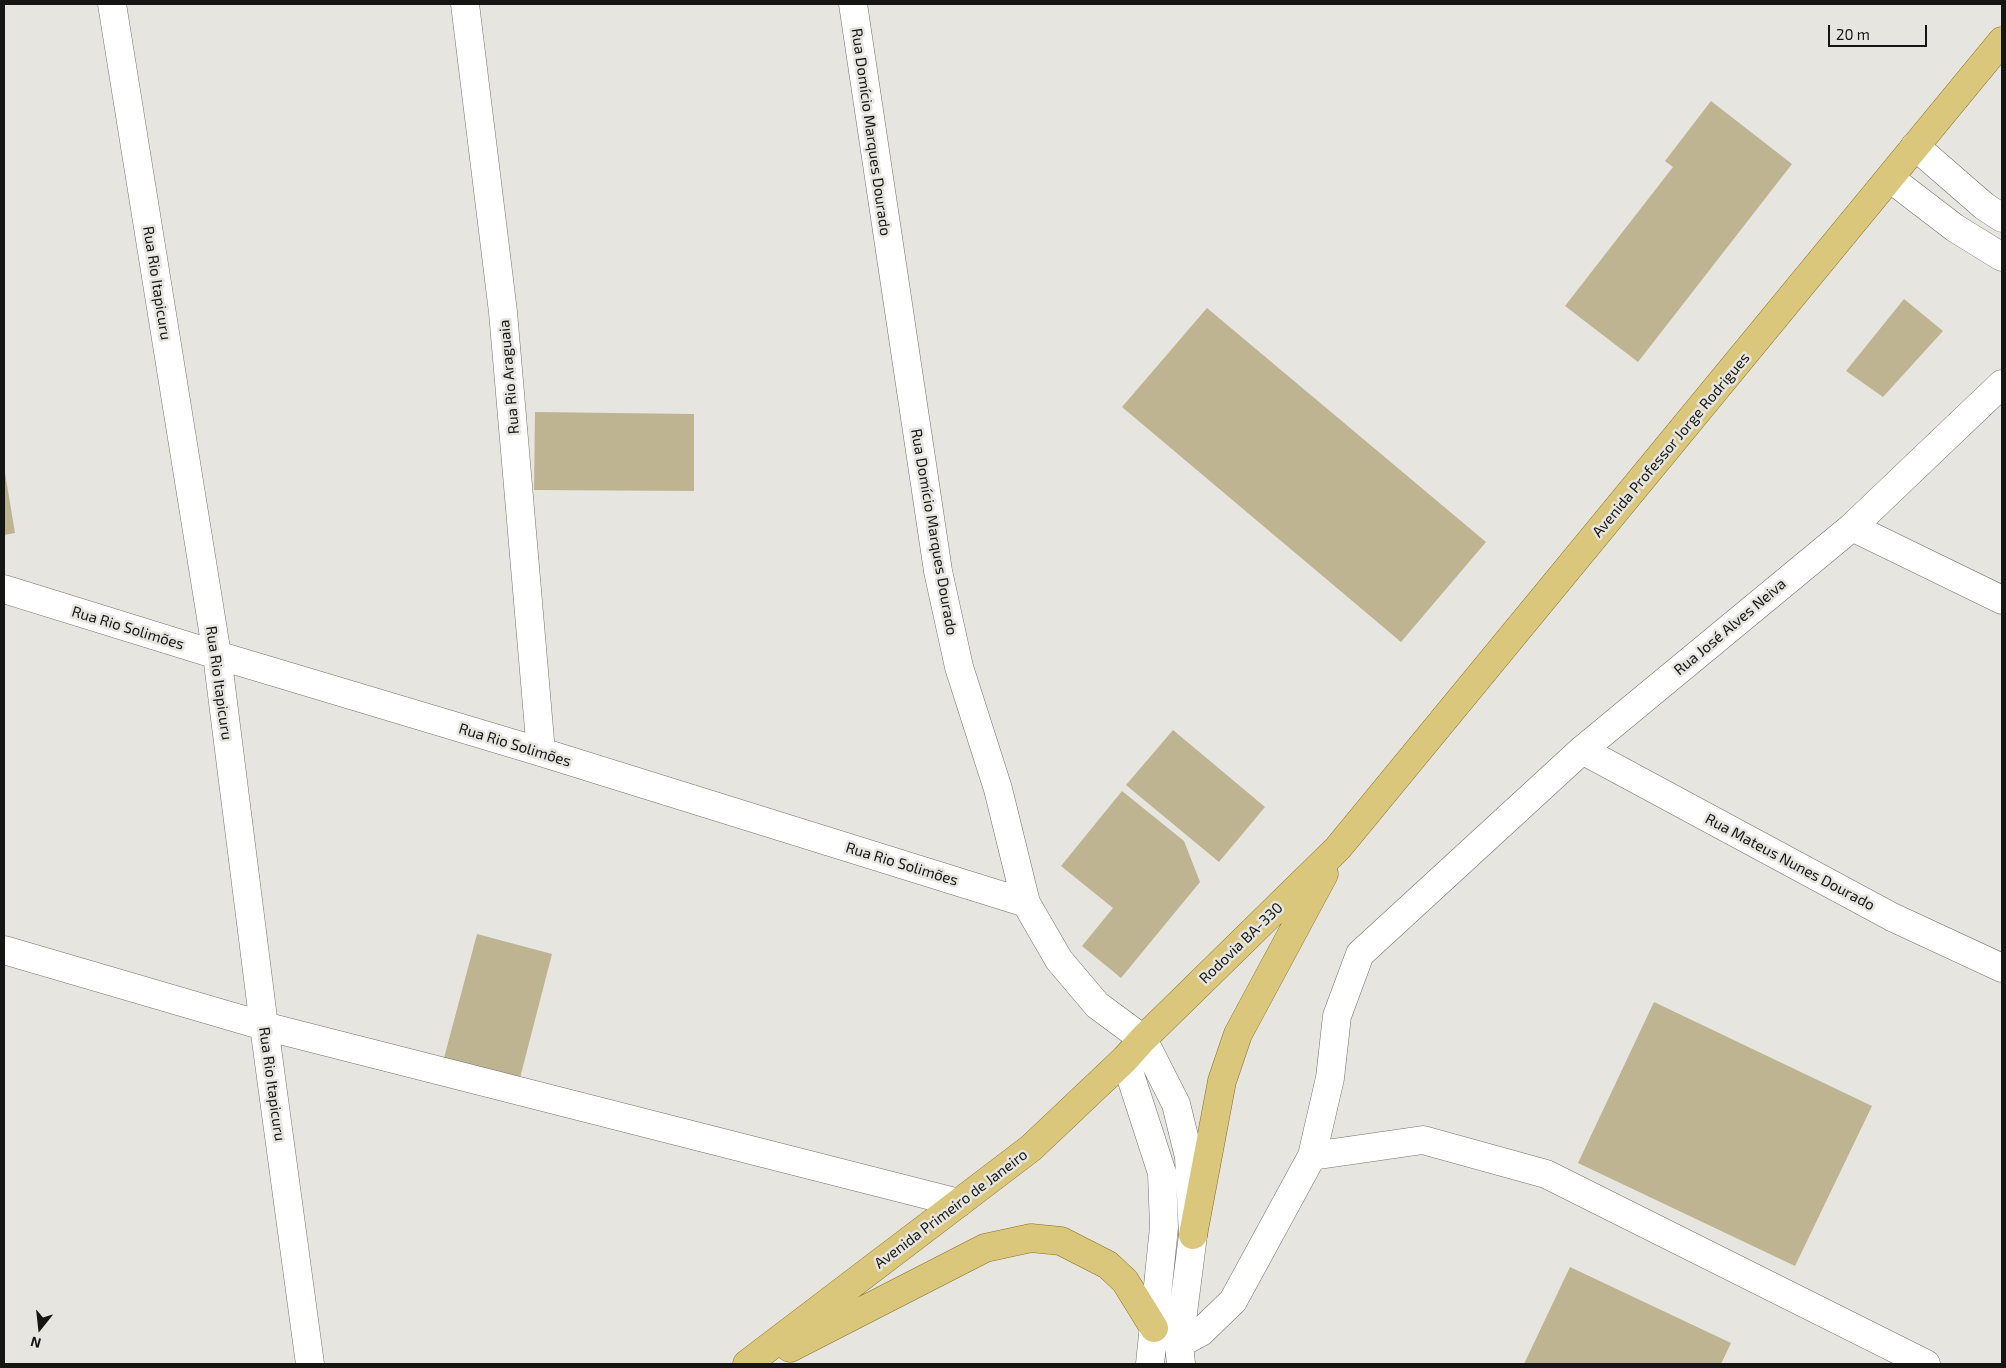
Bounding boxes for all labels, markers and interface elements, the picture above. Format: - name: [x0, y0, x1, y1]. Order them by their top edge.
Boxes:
- scale bar: [1831, 15, 1930, 47]
- text: 20 m: [1836, 25, 1870, 43]
- street label: Rua Domício Marques Dourado: [848, 27, 894, 237]
- street label: Rua Rio Itapicuru: [139, 225, 175, 341]
- street label: Rua Rio Araguaia: [495, 319, 523, 435]
- street label: Avenida Professor Jorge Rodrigues: [1588, 349, 1754, 541]
- street label: Rua Domício Marques Dourado: [907, 427, 961, 637]
- street label: Rua José Alves Neiva: [1670, 575, 1790, 679]
- street label: Rua Rio Solimões: [70, 602, 186, 654]
- street label: Rua Rio Itapicuru: [202, 625, 236, 741]
- street label: Rua Rio Solimões: [457, 719, 573, 771]
- street label: Rua Mateus Nunes Dourado: [1702, 810, 1878, 914]
- street label: Rua Rio Solimões: [844, 838, 960, 890]
- street label: Rodovia BA-330: [1196, 899, 1286, 987]
- street label: Rua Rio Itapicuru: [255, 1026, 289, 1142]
- street label: Avenida Primeiro de Janeiro: [871, 1146, 1031, 1272]
- north arrow: [15, 1303, 65, 1353]
- text: N: [29, 1333, 43, 1352]

